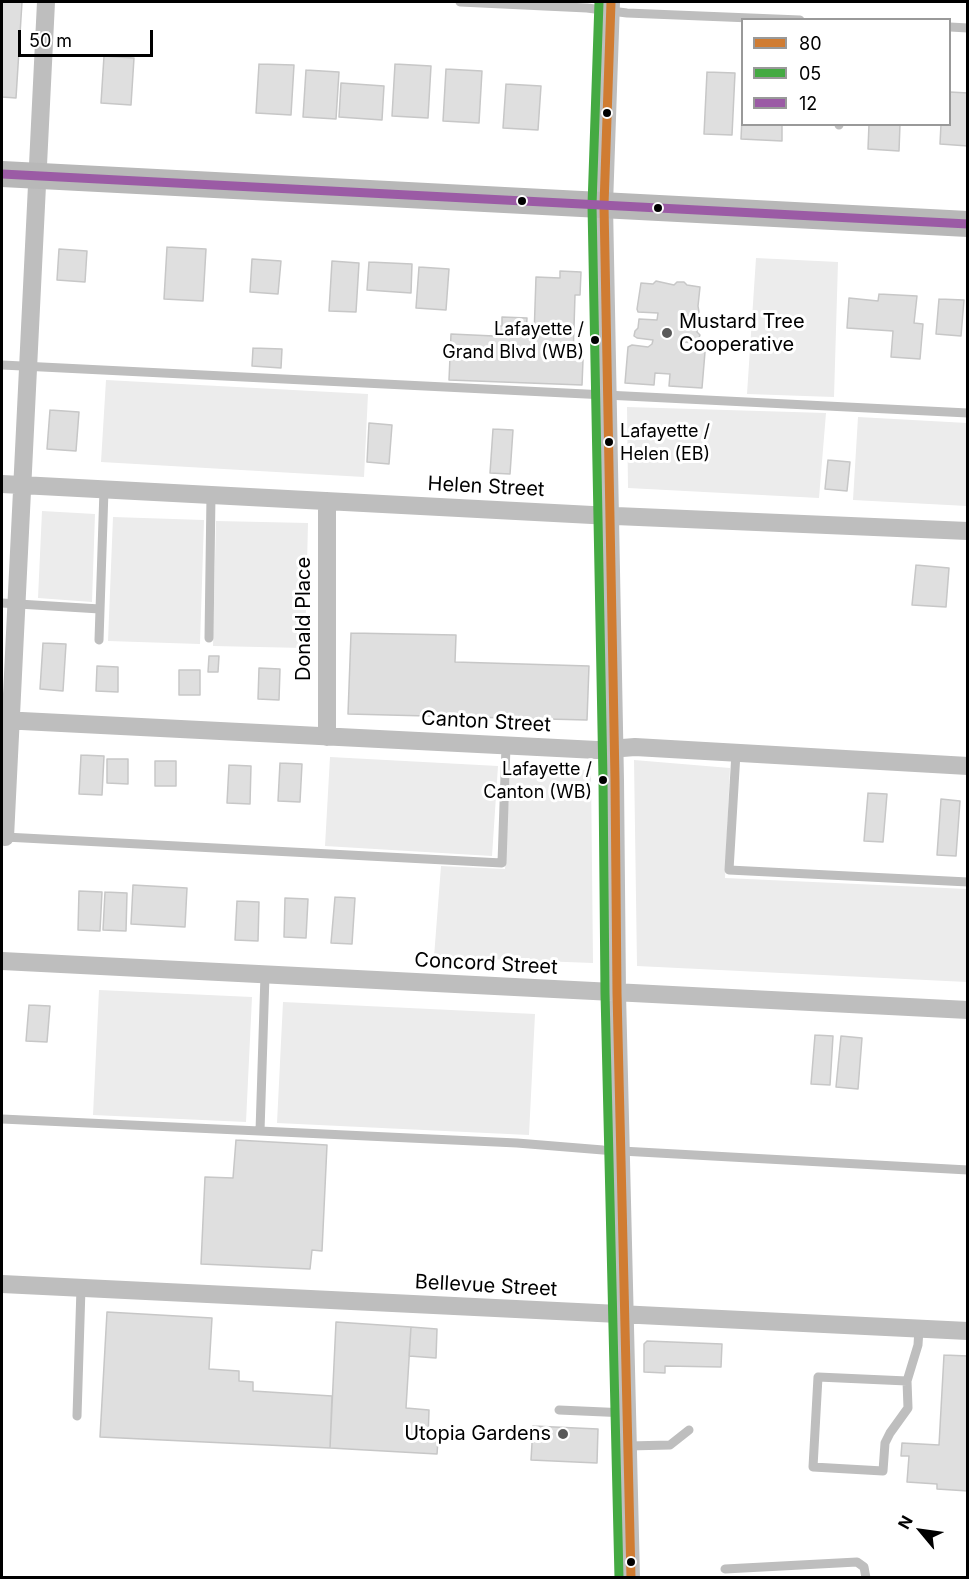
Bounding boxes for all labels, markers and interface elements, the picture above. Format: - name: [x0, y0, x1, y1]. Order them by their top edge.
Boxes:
- scale bar: [21, 18, 156, 56]
- legend: [741, 18, 951, 126]
- text: 50 m: [29, 30, 72, 51]
- text: 80: [799, 33, 822, 54]
- text: 05: [799, 63, 821, 84]
- text: 12: [799, 93, 817, 114]
- unlabelled marker: [601, 107, 613, 119]
- unlabelled marker: [516, 195, 528, 207]
- unlabelled marker: [652, 202, 664, 214]
- place label: Mustard Tree Cooperative: [679, 310, 805, 357]
- place label: Lafayette / Grand Blvd (WB): [442, 319, 584, 362]
- marker: Mustard Tree Cooperative: [660, 326, 674, 340]
- marker: Lafayette / Grand Blvd (WB): [589, 334, 601, 346]
- place label: Lafayette / Helen (EB): [620, 421, 710, 464]
- marker: Lafayette / Helen (EB): [603, 436, 615, 448]
- street label: Helen Street: [427, 472, 545, 502]
- street label: Donald Place: [292, 557, 316, 681]
- street label: Canton Street: [421, 707, 551, 737]
- place label: Lafayette / Canton (WB): [483, 759, 592, 802]
- marker: Lafayette / Canton (WB): [597, 774, 609, 786]
- street label: Concord Street: [414, 948, 558, 980]
- street label: Bellevue Street: [414, 1270, 558, 1302]
- place label: Utopia Gardens: [404, 1422, 551, 1446]
- marker: Utopia Gardens: [556, 1427, 570, 1441]
- north arrow: [891, 1501, 951, 1561]
- text: N: [894, 1512, 917, 1532]
- unlabelled marker: [625, 1556, 637, 1568]

